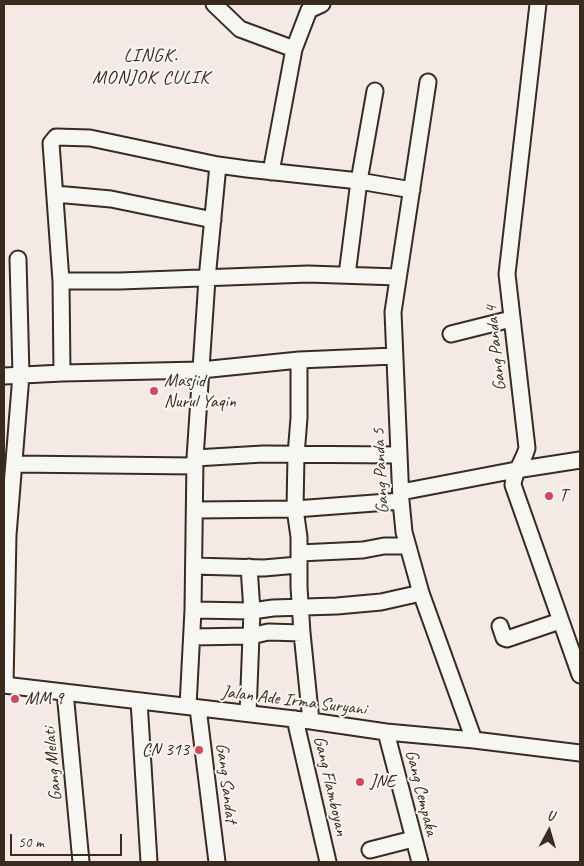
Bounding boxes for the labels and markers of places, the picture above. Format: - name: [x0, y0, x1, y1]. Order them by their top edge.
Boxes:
- place label: Masjid Nurul Yaqin: [164, 370, 236, 412]
- marker: Masjid Nurul Yaqin: [148, 385, 160, 397]
- place label: T: [559, 485, 567, 507]
- marker: T: [543, 490, 555, 502]
- place label: MM 9: [25, 688, 63, 710]
- marker: MM 9: [9, 693, 21, 705]
- place label: CN 313: [142, 739, 189, 761]
- marker: CN 313: [193, 744, 205, 756]
- place label: JNE: [370, 771, 395, 793]
- marker: JNE: [354, 776, 366, 788]

